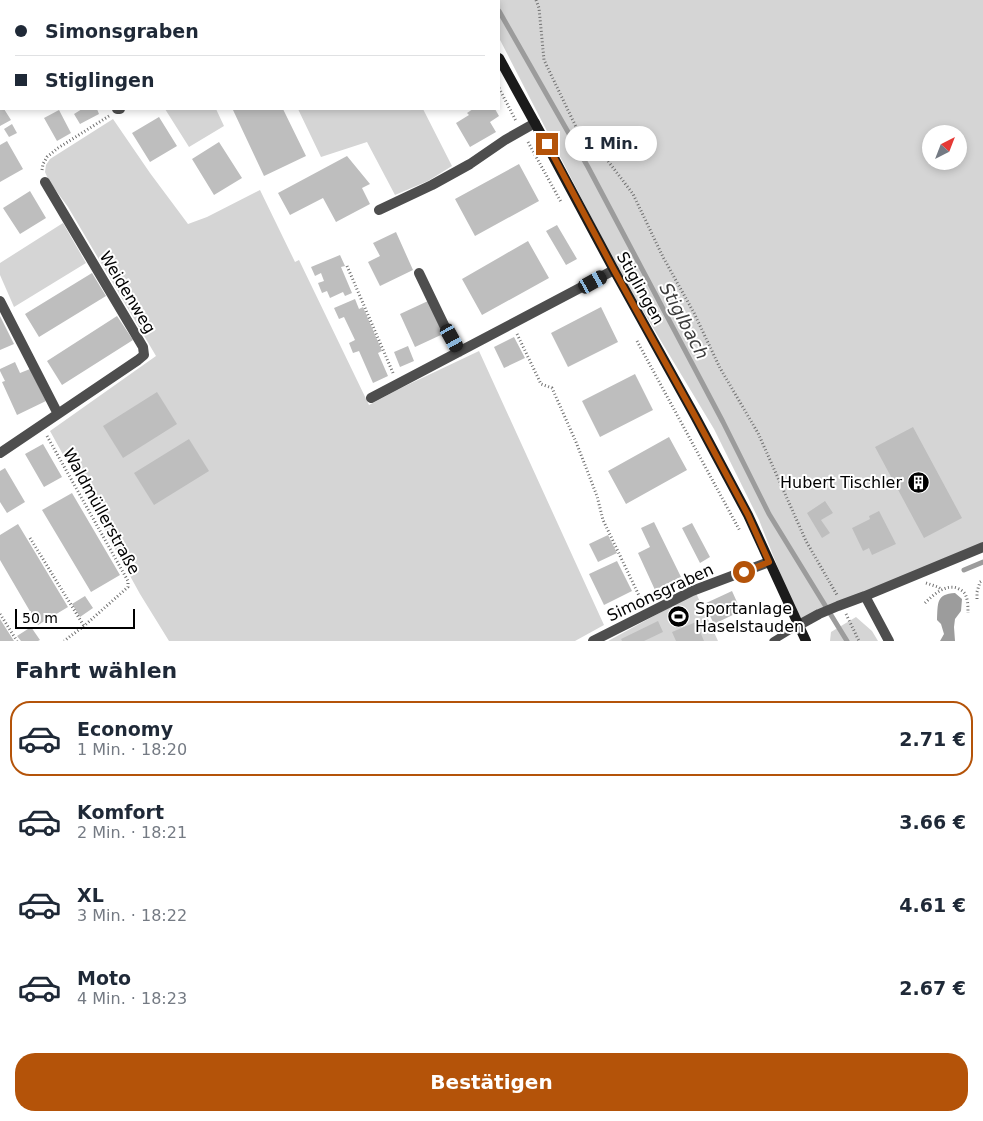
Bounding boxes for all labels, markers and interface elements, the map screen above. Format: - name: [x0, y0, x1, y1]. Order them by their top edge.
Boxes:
- text: Simonsgraben: [45, 20, 199, 42]
- text: Stiglingen: [45, 69, 154, 91]
- north arrow: [922, 125, 968, 170]
- map controls: [922, 125, 967, 170]
- callout: 1 Min.: [564, 126, 657, 162]
- route end: [536, 133, 558, 155]
- text: 1 Min.: [583, 134, 639, 153]
- street label: Weidenweg: [96, 248, 160, 337]
- street label: Stiglingen: [613, 249, 668, 328]
- car: [576, 268, 609, 296]
- water label: Stiglbach: [656, 279, 713, 363]
- car: [438, 321, 465, 355]
- street label: Waldmüllerstraße: [59, 445, 144, 578]
- building icon: Hubert Tischler: [906, 470, 930, 494]
- place label: Hubert Tischler: [780, 473, 902, 492]
- street label: Simonsgraben: [604, 560, 716, 625]
- route start: [733, 561, 755, 583]
- place label: Sportanlage Haselstauden: [695, 599, 804, 636]
- sports icon: Sportanlage Haselstauden: [667, 605, 691, 629]
- scale bar: [15, 606, 135, 629]
- text: 50 m: [22, 610, 58, 626]
- text: Fahrt wählen: [15, 658, 177, 683]
- icon: car: [17, 716, 62, 761]
- text: Economy: [77, 718, 173, 740]
- text: 2.71 €: [899, 728, 966, 750]
- text: 1 Min. · 18:20: [77, 740, 187, 759]
- icon: car: [17, 799, 62, 844]
- text: Komfort: [77, 801, 164, 823]
- text: 3.66 €: [899, 811, 966, 833]
- text: 2 Min. · 18:21: [77, 823, 187, 842]
- icon: car: [17, 882, 62, 927]
- text: XL: [77, 884, 104, 906]
- text: 4.61 €: [899, 894, 966, 916]
- text: 3 Min. · 18:22: [77, 906, 187, 925]
- icon: car: [17, 965, 62, 1010]
- text: Moto: [77, 967, 131, 989]
- text: 2.67 €: [899, 977, 966, 999]
- text: 4 Min. · 18:23: [77, 989, 187, 1008]
- button: Bestätigen: [15, 1053, 968, 1111]

